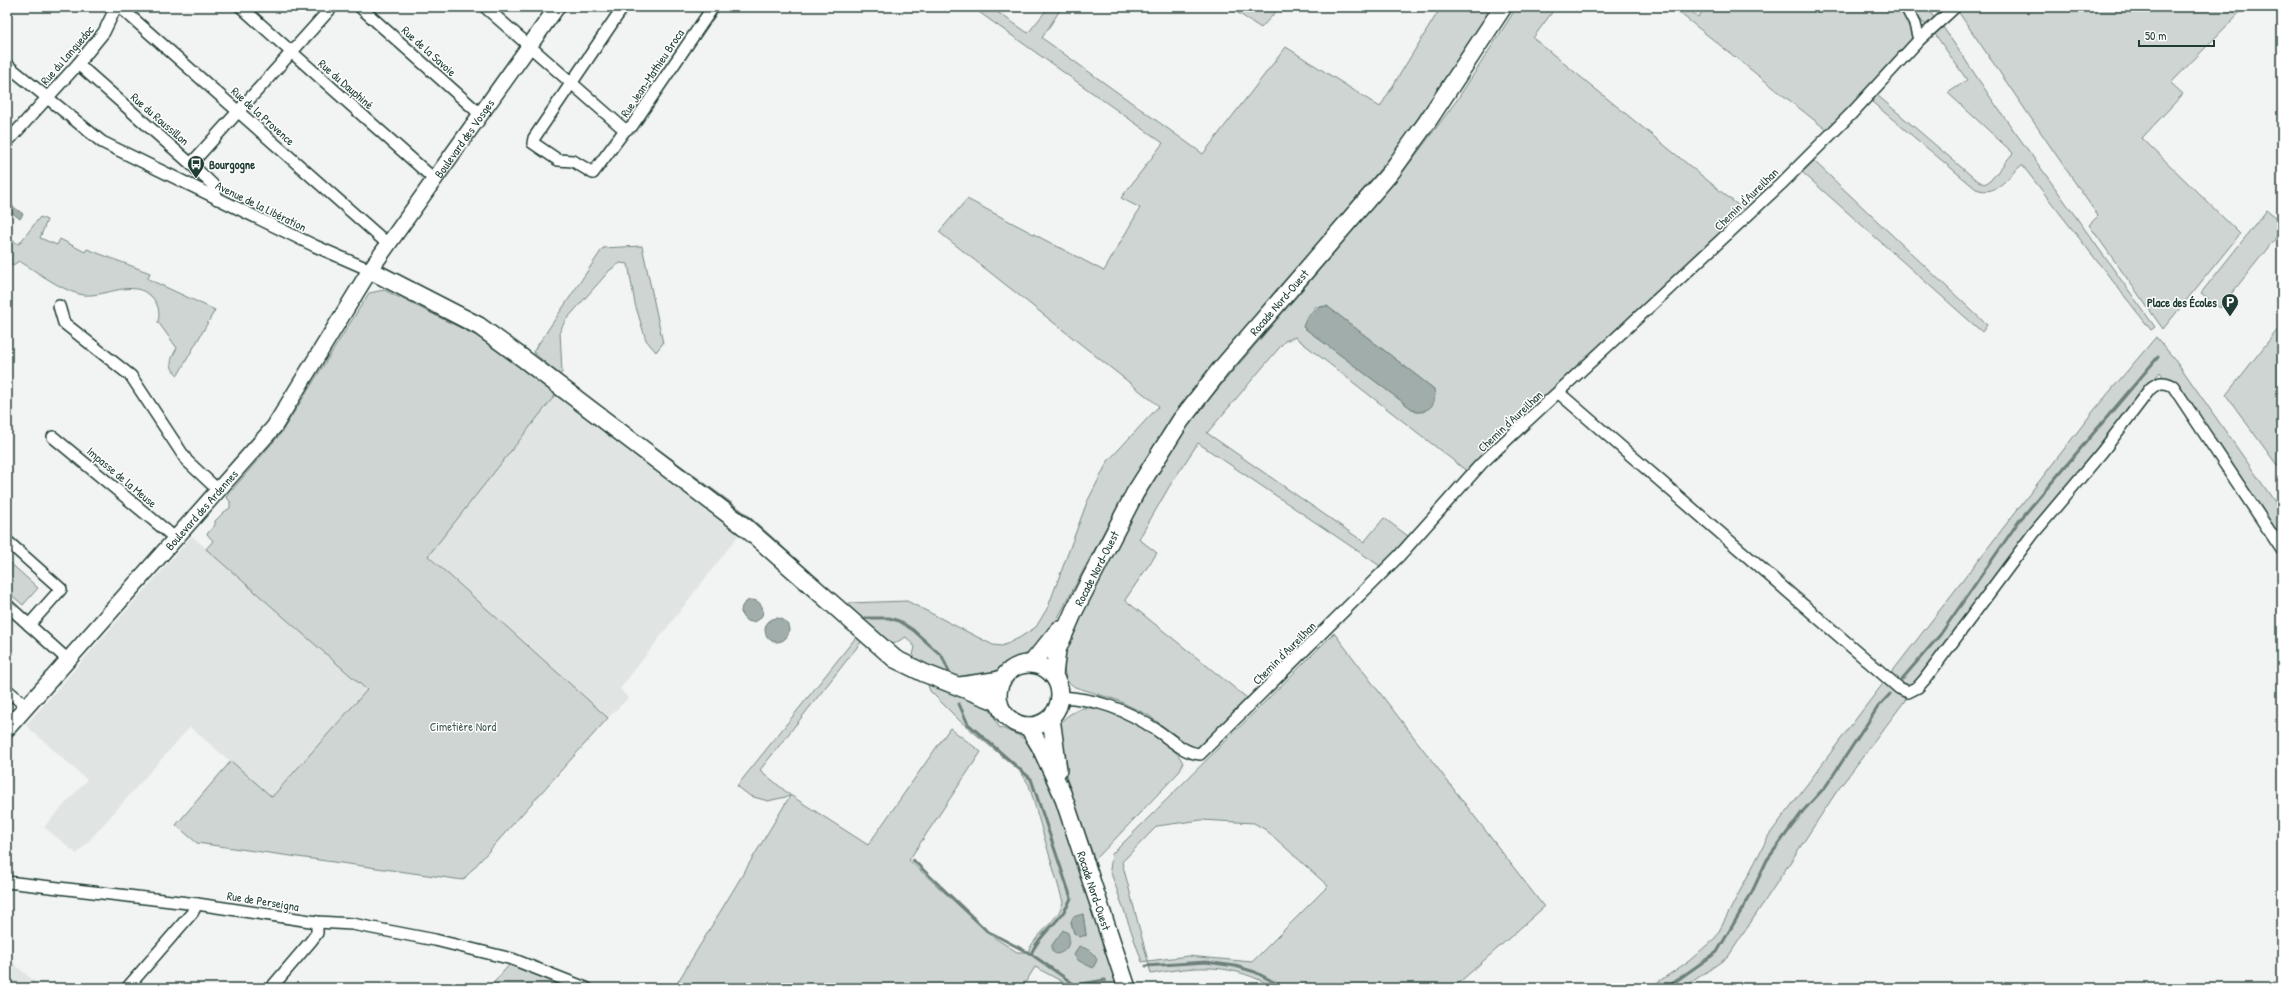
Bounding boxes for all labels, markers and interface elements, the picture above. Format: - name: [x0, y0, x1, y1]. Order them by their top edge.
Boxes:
- street label: Rue du Languedoc: [36, 21, 98, 88]
- street label: Rue de la Savoie: [398, 22, 460, 80]
- scale bar: [2139, 22, 2214, 48]
- street label: Rue Jean-Mathieu Broca: [616, 25, 688, 120]
- text: 50 m: [2145, 27, 2166, 44]
- street label: Rue du Dauphiné: [315, 55, 378, 113]
- street label: Rue de la Provence: [227, 83, 299, 149]
- street label: Rue du Roussillon: [127, 89, 193, 149]
- street label: Boulevard des Vosges: [430, 95, 498, 181]
- bus stop icon: Bourgogne: [186, 154, 206, 179]
- place label: Bourgogne: [209, 156, 255, 174]
- street label: Chemin d'Aureilhan: [1710, 164, 1782, 234]
- street label: Avenue de la Libération: [213, 177, 309, 235]
- street label: Rocade Nord-Ouest: [1245, 265, 1313, 339]
- parking icon: Place des Écoles: [2220, 292, 2240, 317]
- place label: Place des Écoles: [2147, 294, 2217, 311]
- street label: Chemin d'Aureilhan: [1474, 386, 1546, 456]
- street label: Impasse de la Meuse: [83, 443, 161, 511]
- street label: Boulevard des Ardennes: [161, 465, 242, 553]
- street label: Rocade Nord-Ouest: [1070, 527, 1123, 609]
- street label: Chemin d'Aureilhan: [1249, 618, 1319, 688]
- park label: Cimetière Nord: [430, 718, 497, 735]
- street label: Rocade Nord-Ouest: [1073, 849, 1116, 933]
- street label: Rue de Perseigna: [226, 887, 301, 915]

